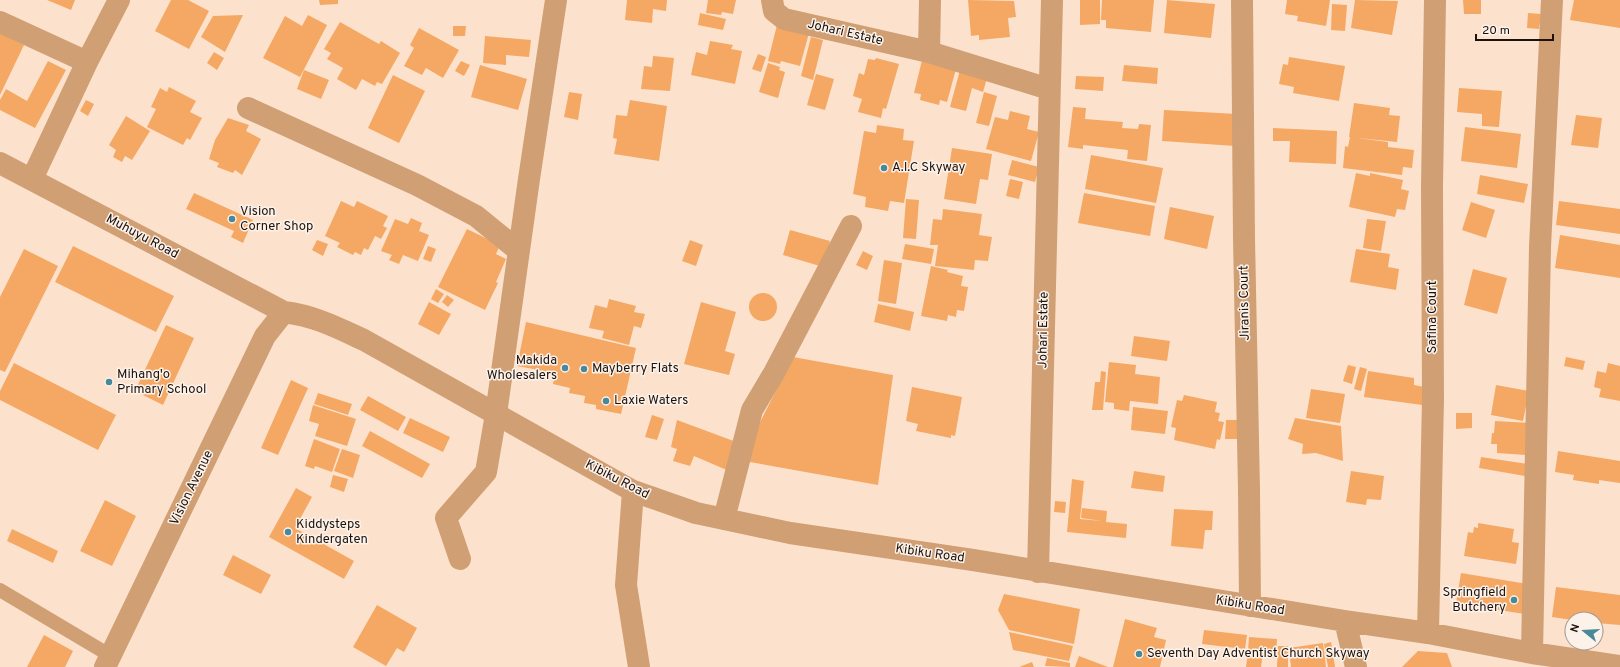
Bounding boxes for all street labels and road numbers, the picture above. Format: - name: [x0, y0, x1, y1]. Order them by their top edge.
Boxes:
- street label: Johari Estate: [806, 17, 884, 49]
- street label: Muhuyu Road: [103, 211, 181, 263]
- street label: Jiranis Court: [1236, 265, 1254, 341]
- street label: Safina Court: [1425, 280, 1441, 353]
- street label: Johari Estate: [1035, 291, 1053, 369]
- street label: Vision Avenue: [167, 448, 217, 528]
- street label: Kibiku Road: [582, 457, 652, 503]
- street label: Kibiku Road: [894, 541, 966, 567]
- street label: Kibiku Road: [1214, 593, 1286, 619]

